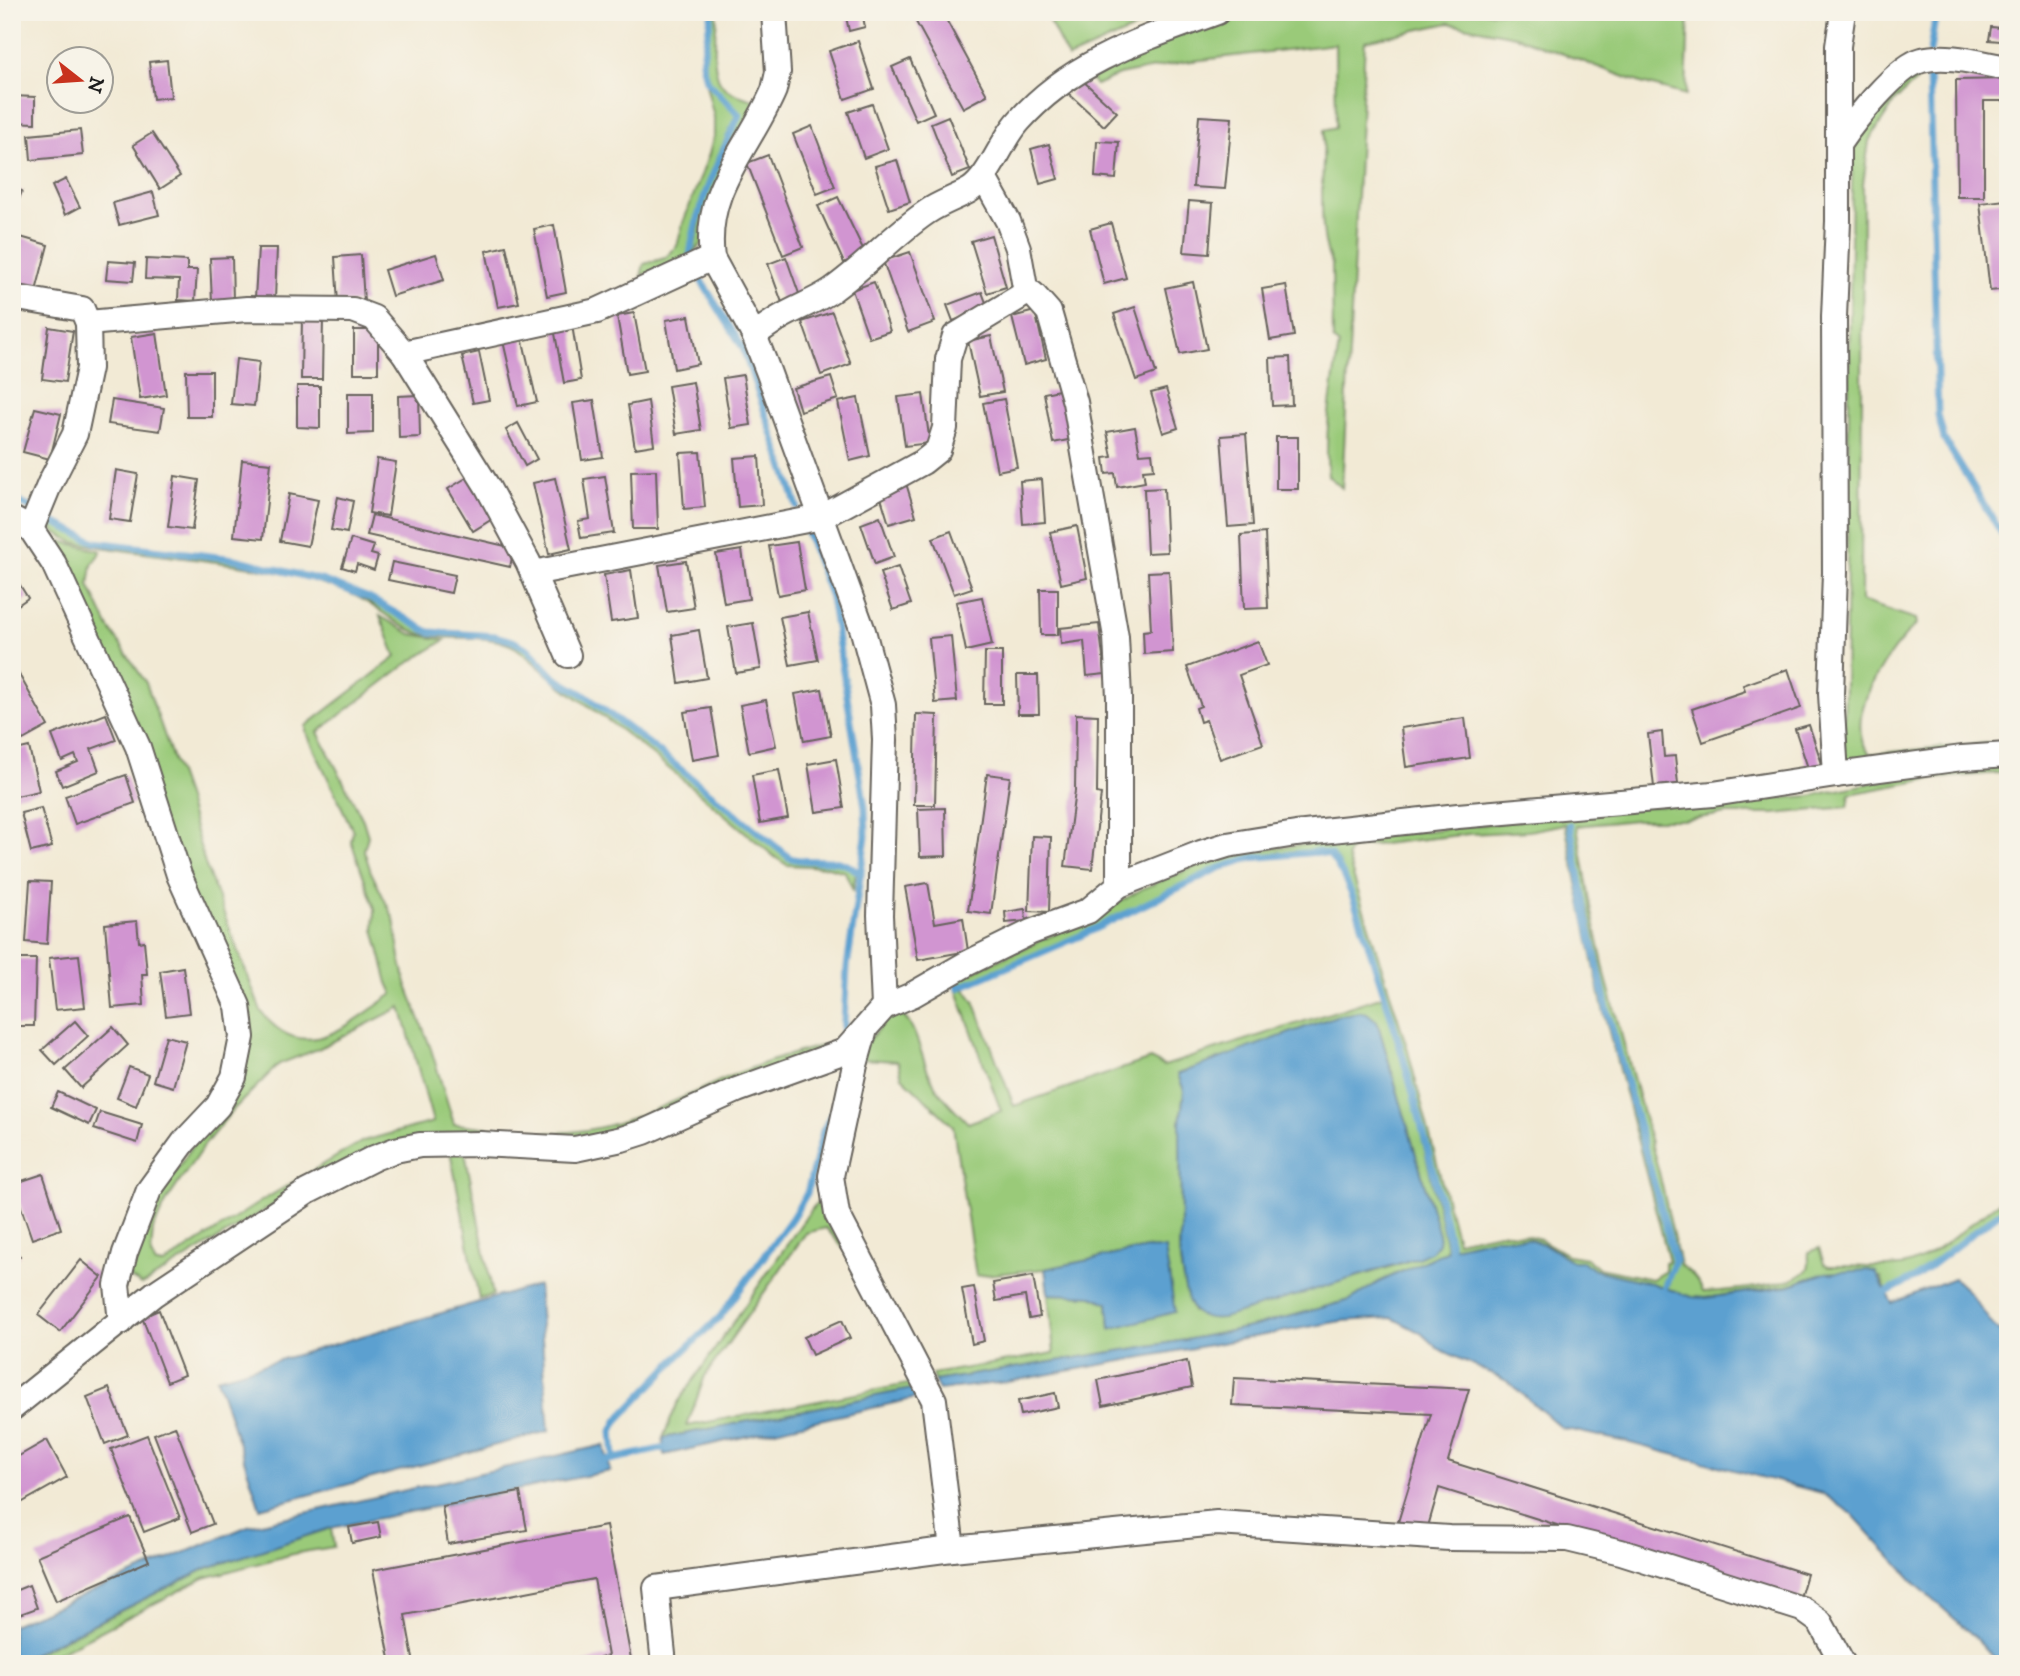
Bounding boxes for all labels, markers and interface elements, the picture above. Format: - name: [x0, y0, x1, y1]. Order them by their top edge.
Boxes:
- north arrow: [46, 46, 116, 116]
- text: N: [81, 74, 108, 96]

